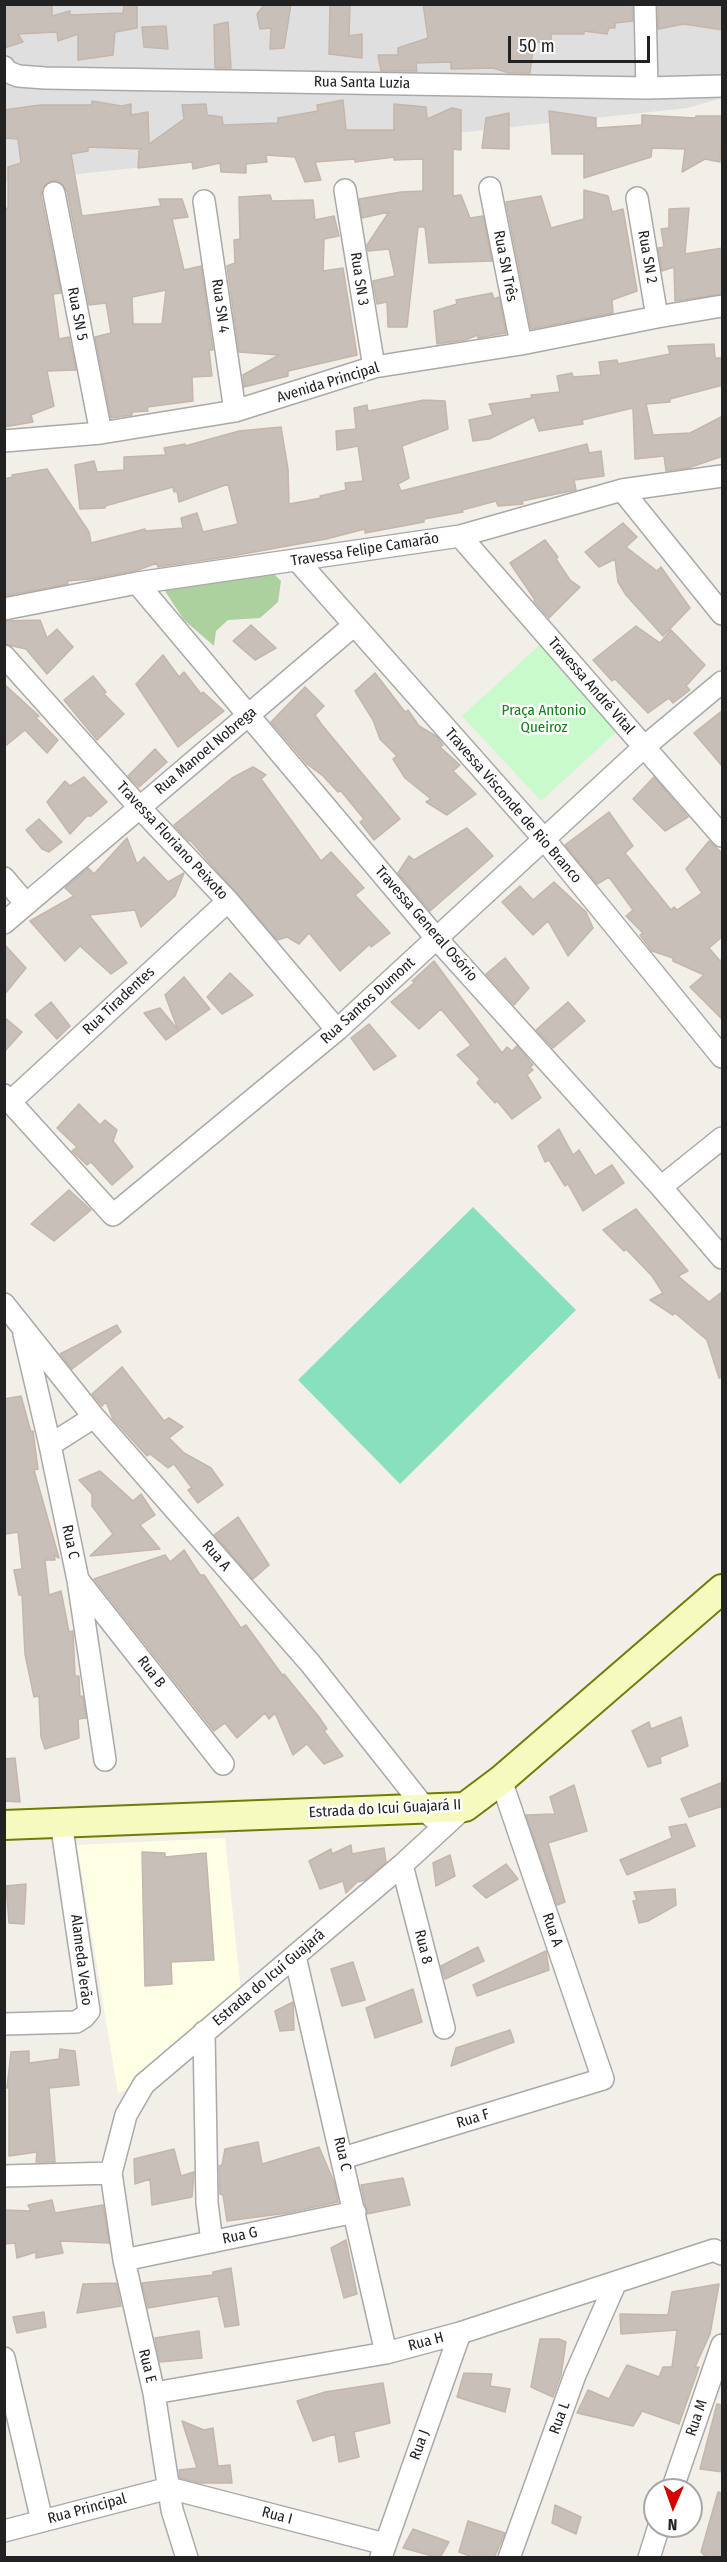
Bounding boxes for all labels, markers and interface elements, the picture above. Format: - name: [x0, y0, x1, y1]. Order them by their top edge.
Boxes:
- scale bar: [511, 24, 654, 62]
- text: 50 m: [519, 35, 555, 57]
- street label: Rua Santa Luzia: [314, 73, 410, 93]
- street label: Rua SN Três: [489, 229, 521, 303]
- street label: Rua SN 2: [633, 229, 661, 285]
- street label: Rua SN 3: [346, 251, 372, 307]
- street label: Rua SN 4: [207, 278, 233, 334]
- street label: Rua SN 5: [63, 286, 91, 342]
- street label: Avenida Principal: [275, 359, 381, 407]
- street label: Travessa Felipe Camarão: [290, 529, 440, 571]
- street label: Travessa André Vital: [544, 634, 638, 738]
- park label: Praça Antonio Queiroz: [502, 702, 586, 737]
- street label: Rua Manoel Nobrega: [152, 703, 260, 799]
- street label: Travessa Visconde de Rio Branco: [441, 725, 585, 887]
- street label: Travessa Floriano Peixoto: [112, 778, 232, 904]
- street label: Travessa General Osório: [371, 863, 481, 985]
- street label: Rua Santos Dumont: [317, 954, 419, 1048]
- street label: Rua Tiradentes: [79, 963, 159, 1039]
- street label: Rua C: [58, 1523, 82, 1561]
- street label: Rua A: [198, 1537, 234, 1575]
- street label: Rua B: [133, 1653, 169, 1691]
- street label: Estrada do Icui Guajará II: [308, 1796, 462, 1822]
- street label: Rua A: [538, 1911, 566, 1949]
- street label: Alameda Verão: [66, 1913, 96, 2007]
- street label: Estrada do Icuí Guajará: [209, 1926, 329, 2030]
- street label: Rua 8: [410, 1928, 436, 1966]
- street label: Rua F: [454, 2106, 492, 2132]
- street label: Rua C: [329, 2135, 355, 2173]
- street label: Rua G: [221, 2224, 259, 2248]
- street label: Rua H: [406, 2329, 446, 2355]
- street label: Rua E: [134, 2347, 160, 2385]
- street label: Rua M: [682, 2397, 712, 2439]
- street label: Rua L: [546, 2399, 574, 2437]
- street label: Rua J: [406, 2427, 434, 2463]
- north arrow: [643, 2478, 703, 2538]
- street label: Rua Principal: [46, 2490, 128, 2528]
- street label: Rua I: [260, 2503, 294, 2529]
- text: N: [667, 2515, 678, 2534]

